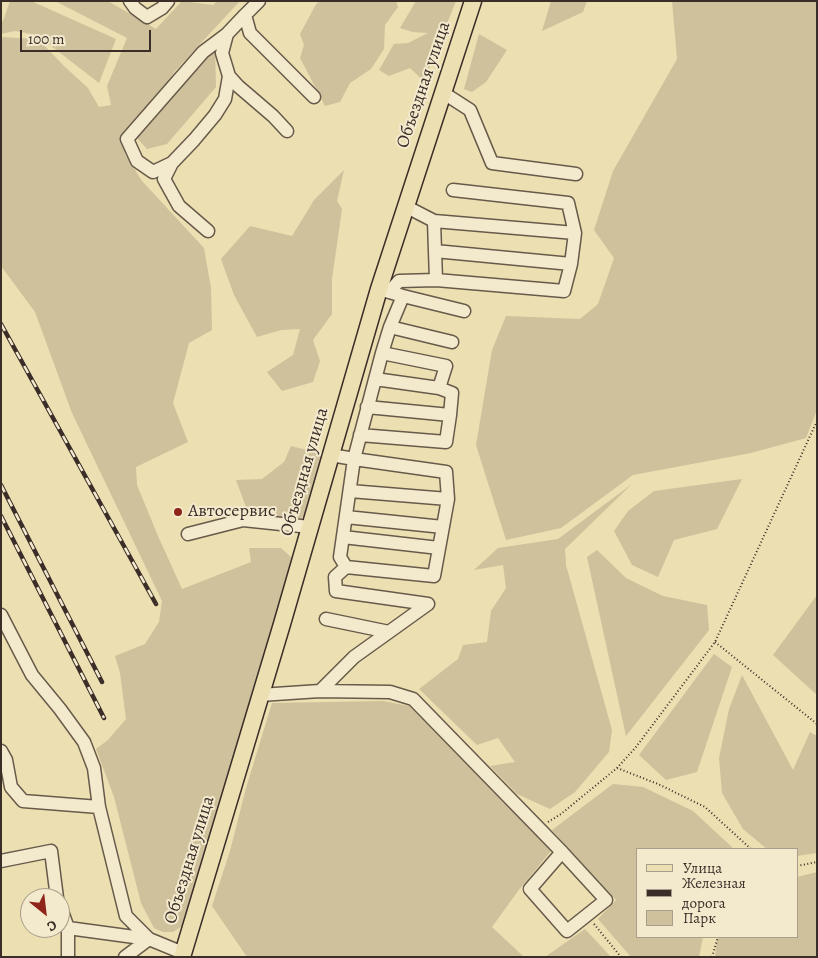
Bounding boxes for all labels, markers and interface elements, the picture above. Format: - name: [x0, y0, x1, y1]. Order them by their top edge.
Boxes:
- street label: Объездная улица: [392, 19, 456, 151]
- scale bar: [22, 20, 154, 52]
- text: 100 m: [28, 29, 65, 49]
- street label: Объездная улица: [276, 405, 334, 539]
- place label: Автосервис: [188, 501, 276, 523]
- marker: Автосервис: [172, 506, 184, 518]
- street label: Объездная улица: [160, 793, 220, 927]
- legend: [636, 848, 798, 938]
- text: Улица: [683, 858, 722, 878]
- text: Железная дорога: [682, 873, 746, 913]
- north arrow: [20, 888, 70, 938]
- text: Парк: [683, 908, 716, 928]
- text: С: [44, 915, 60, 936]

